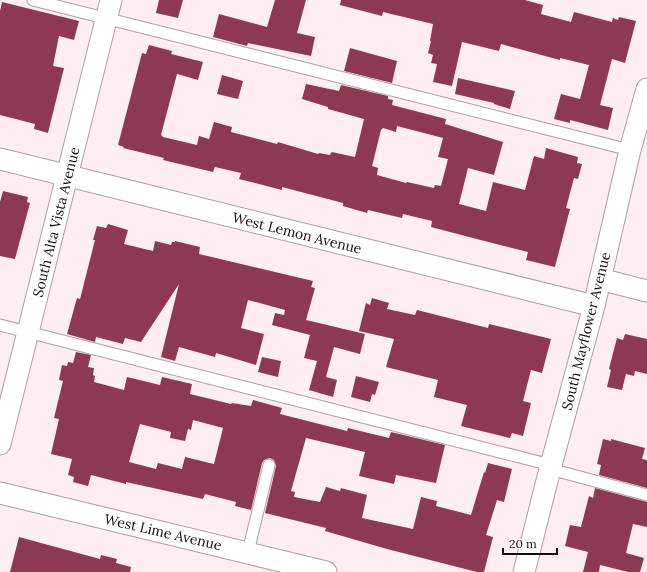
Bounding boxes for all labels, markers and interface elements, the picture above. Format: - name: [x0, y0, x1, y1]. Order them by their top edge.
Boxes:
- street label: South Alta Vista Avenue: [29, 145, 83, 299]
- street label: West Lemon Avenue: [230, 208, 364, 258]
- street label: South Mayflower Avenue: [558, 250, 614, 412]
- street label: West Lime Avenue: [103, 510, 224, 554]
- scale bar: [503, 530, 557, 556]
- text: 20 m: [509, 536, 537, 551]

